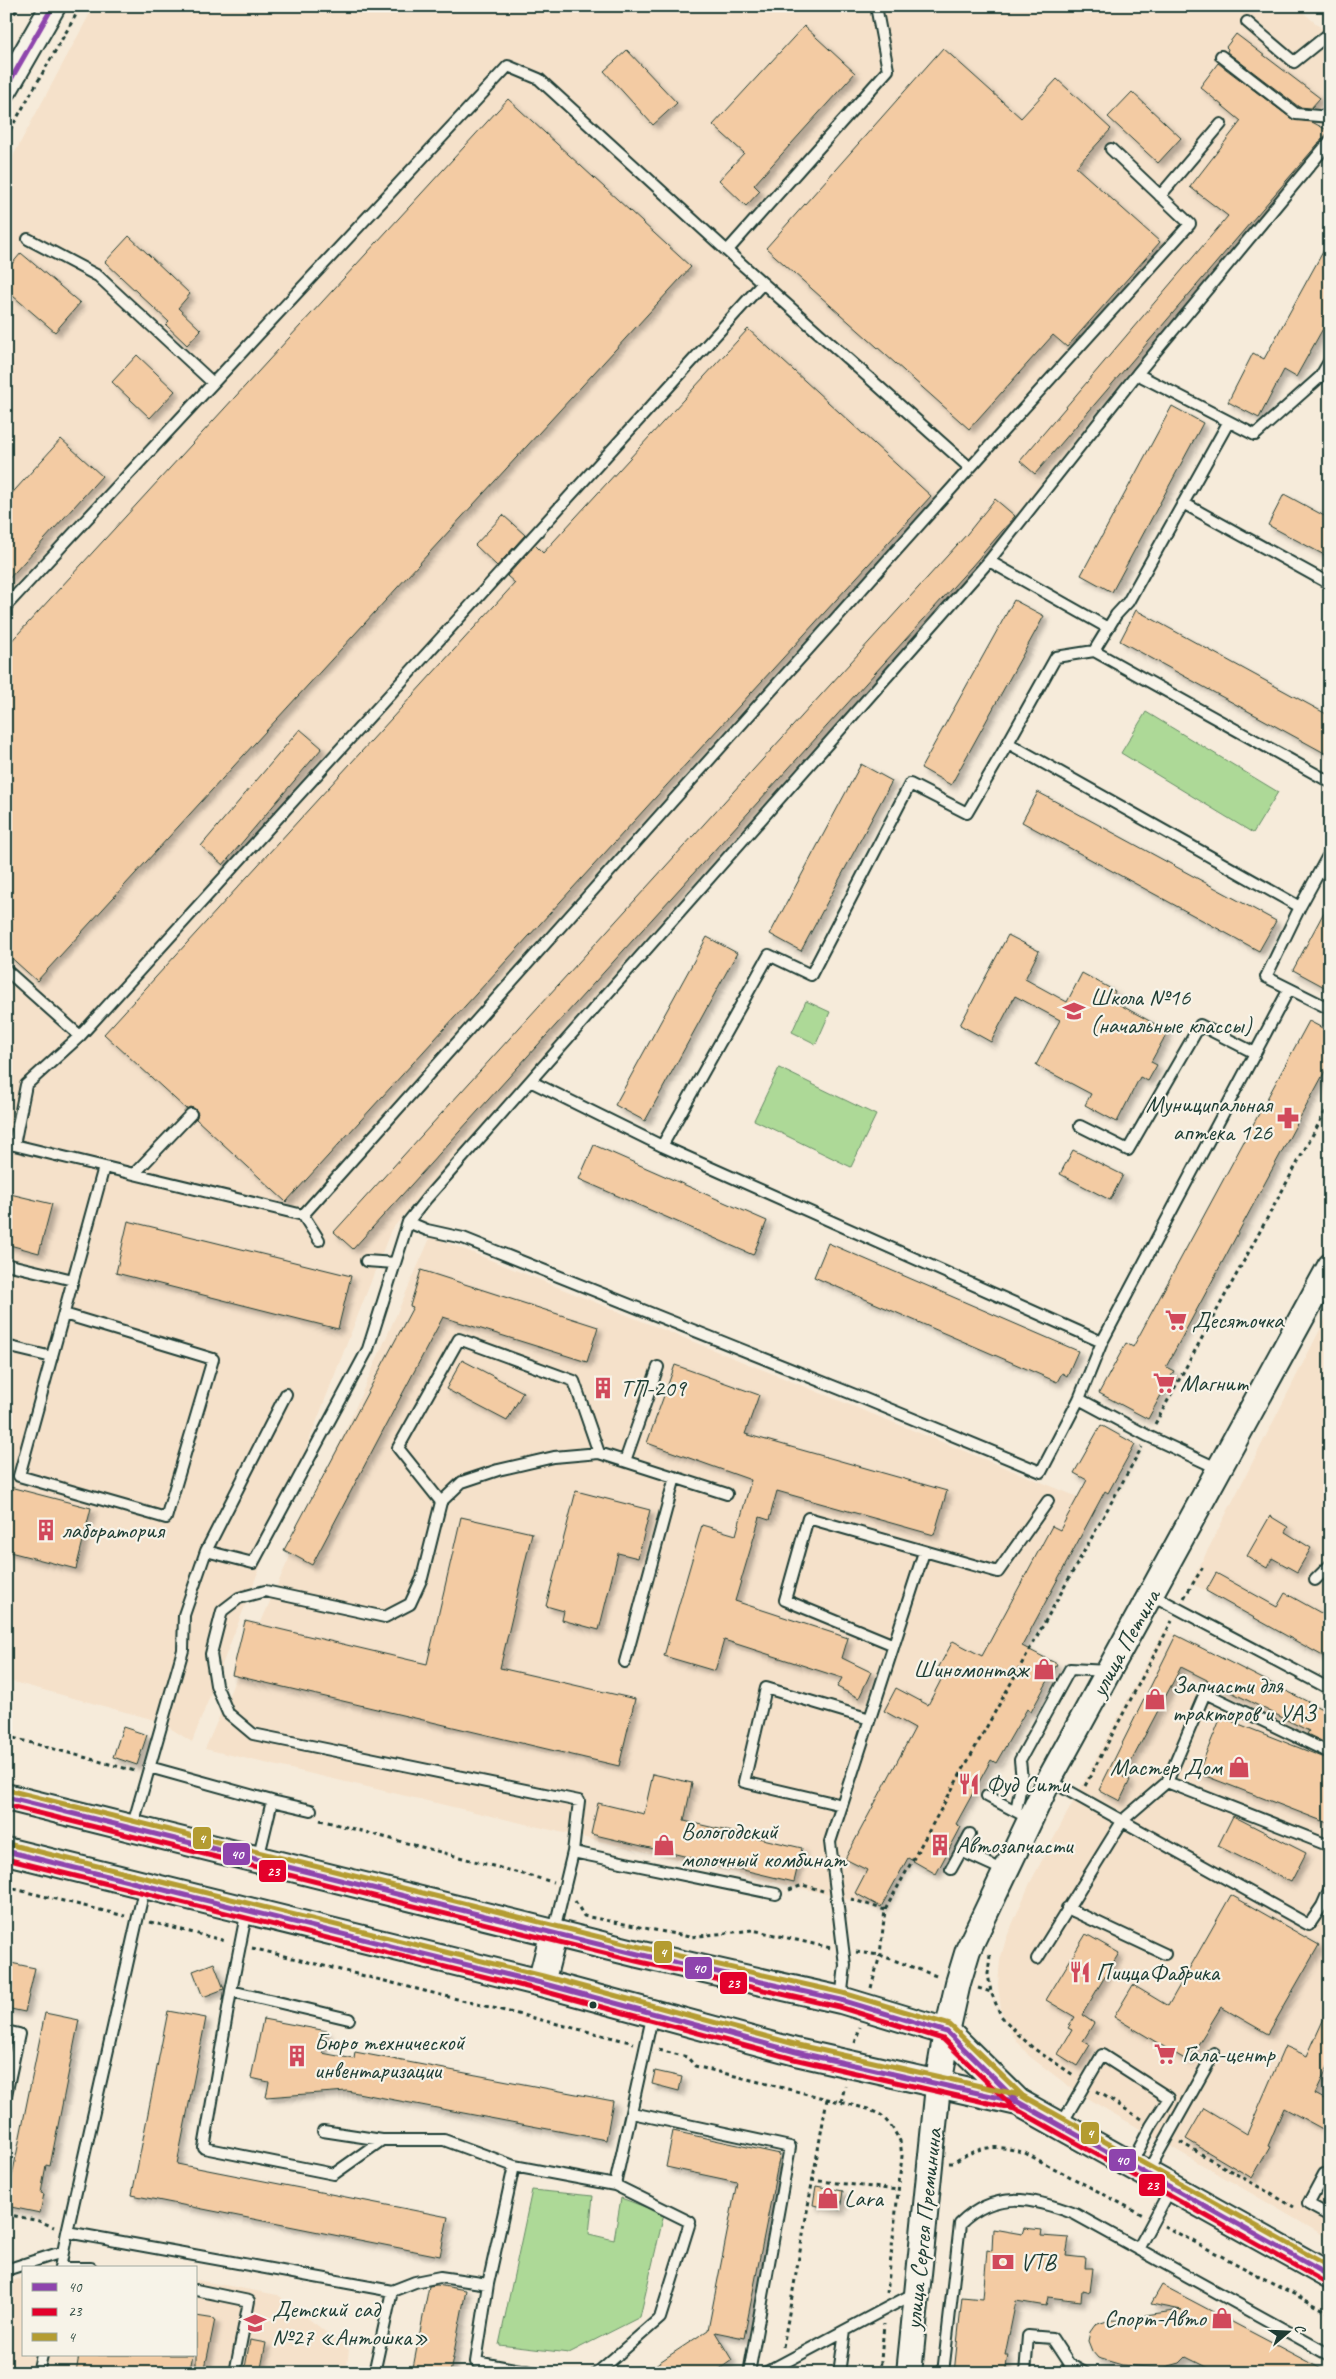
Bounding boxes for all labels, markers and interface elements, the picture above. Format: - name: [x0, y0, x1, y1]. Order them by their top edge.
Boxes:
- place label: Школа №16 (начальные классы): [1090, 982, 1252, 1040]
- school or university icon: Школа №16 (начальные классы): [1061, 998, 1087, 1024]
- place label: Муниципальная аптека 126: [1146, 1089, 1274, 1147]
- pharmacy icon: Муниципальная аптека 126: [1275, 1105, 1301, 1131]
- place label: Десяточка: [1192, 1305, 1285, 1335]
- supermarket icon: Десяточка: [1163, 1307, 1189, 1333]
- place label: Магнит: [1180, 1368, 1249, 1398]
- supermarket icon: Магнит: [1151, 1370, 1177, 1396]
- place label: ТП-209: [620, 1373, 688, 1403]
- building icon: ТП-209: [590, 1375, 616, 1401]
- place label: лаборатория: [62, 1515, 166, 1545]
- building icon: лаборатория: [33, 1517, 59, 1543]
- street label: улица Петина: [1082, 1582, 1168, 1704]
- place label: Шиномонтаж: [913, 1654, 1031, 1684]
- shop icon: Шиномонтаж: [1031, 1656, 1057, 1682]
- place label: Запчасти для тракторов и УАЗ: [1172, 1670, 1317, 1728]
- shop icon: Запчасти для тракторов и УАЗ: [1142, 1686, 1168, 1712]
- place label: Мастер Дом: [1110, 1752, 1223, 1782]
- shop icon: Мастер Дом: [1226, 1754, 1252, 1780]
- place label: Фуд Сити: [986, 1769, 1071, 1799]
- restaurant icon: Фуд Сити: [956, 1771, 982, 1797]
- place label: Вологодский молочный комбинат: [681, 1816, 848, 1874]
- line badge: 4: [192, 1826, 212, 1850]
- text: 4: [199, 1830, 207, 1847]
- place label: Автозапчасти: [956, 1830, 1075, 1860]
- shop icon: Вологодский молочный комбинат: [651, 1832, 677, 1858]
- building icon: Автозапчасти: [927, 1832, 953, 1858]
- line badge: 40: [222, 1842, 251, 1866]
- text: 40: [231, 1846, 245, 1863]
- line badge: 23: [258, 1859, 287, 1883]
- text: 23: [267, 1863, 281, 1880]
- line badge: 4: [653, 1940, 673, 1964]
- text: 4: [660, 1944, 668, 1961]
- line badge: 40: [684, 1956, 713, 1980]
- place label: ПиццаФабрика: [1096, 1957, 1221, 1987]
- restaurant icon: ПиццаФабрика: [1067, 1959, 1093, 1985]
- text: 40: [693, 1960, 707, 1977]
- line badge: 23: [719, 1971, 748, 1995]
- text: 23: [727, 1975, 741, 1992]
- unlabelled marker: [588, 2000, 598, 2010]
- place label: Бюро технической инвентаризации: [314, 2027, 467, 2085]
- place label: Гала-центр: [1182, 2039, 1276, 2069]
- supermarket icon: Гала-центр: [1152, 2041, 1178, 2067]
- building icon: Бюро технической инвентаризации: [284, 2043, 310, 2069]
- line badge: 4: [1080, 2121, 1100, 2145]
- text: 4: [1087, 2125, 1095, 2142]
- street label: улица Сергея Преминина: [897, 2126, 949, 2333]
- line badge: 40: [1108, 2148, 1137, 2172]
- text: 40: [1116, 2152, 1130, 2169]
- line badge: 23: [1138, 2173, 1166, 2197]
- text: 23: [1146, 2177, 1160, 2194]
- place label: Lara: [844, 2183, 884, 2213]
- shop icon: Lara: [815, 2185, 841, 2211]
- place label: VTB: [1020, 2247, 1057, 2277]
- bank icon: VTB: [990, 2249, 1016, 2275]
- legend: [22, 2266, 198, 2356]
- text: 40: [68, 2278, 83, 2297]
- place label: Детский сад №27 «Антошка»: [272, 2294, 428, 2352]
- text: 23: [68, 2302, 83, 2321]
- place label: Спорт-Авто: [1104, 2303, 1208, 2333]
- shop icon: Спорт-Авто: [1209, 2305, 1235, 2331]
- north arrow: [1264, 2306, 1314, 2356]
- school or university icon: Детский сад №27 «Антошка»: [242, 2310, 268, 2336]
- text: С: [1291, 2322, 1310, 2336]
- text: 4: [68, 2328, 76, 2347]

